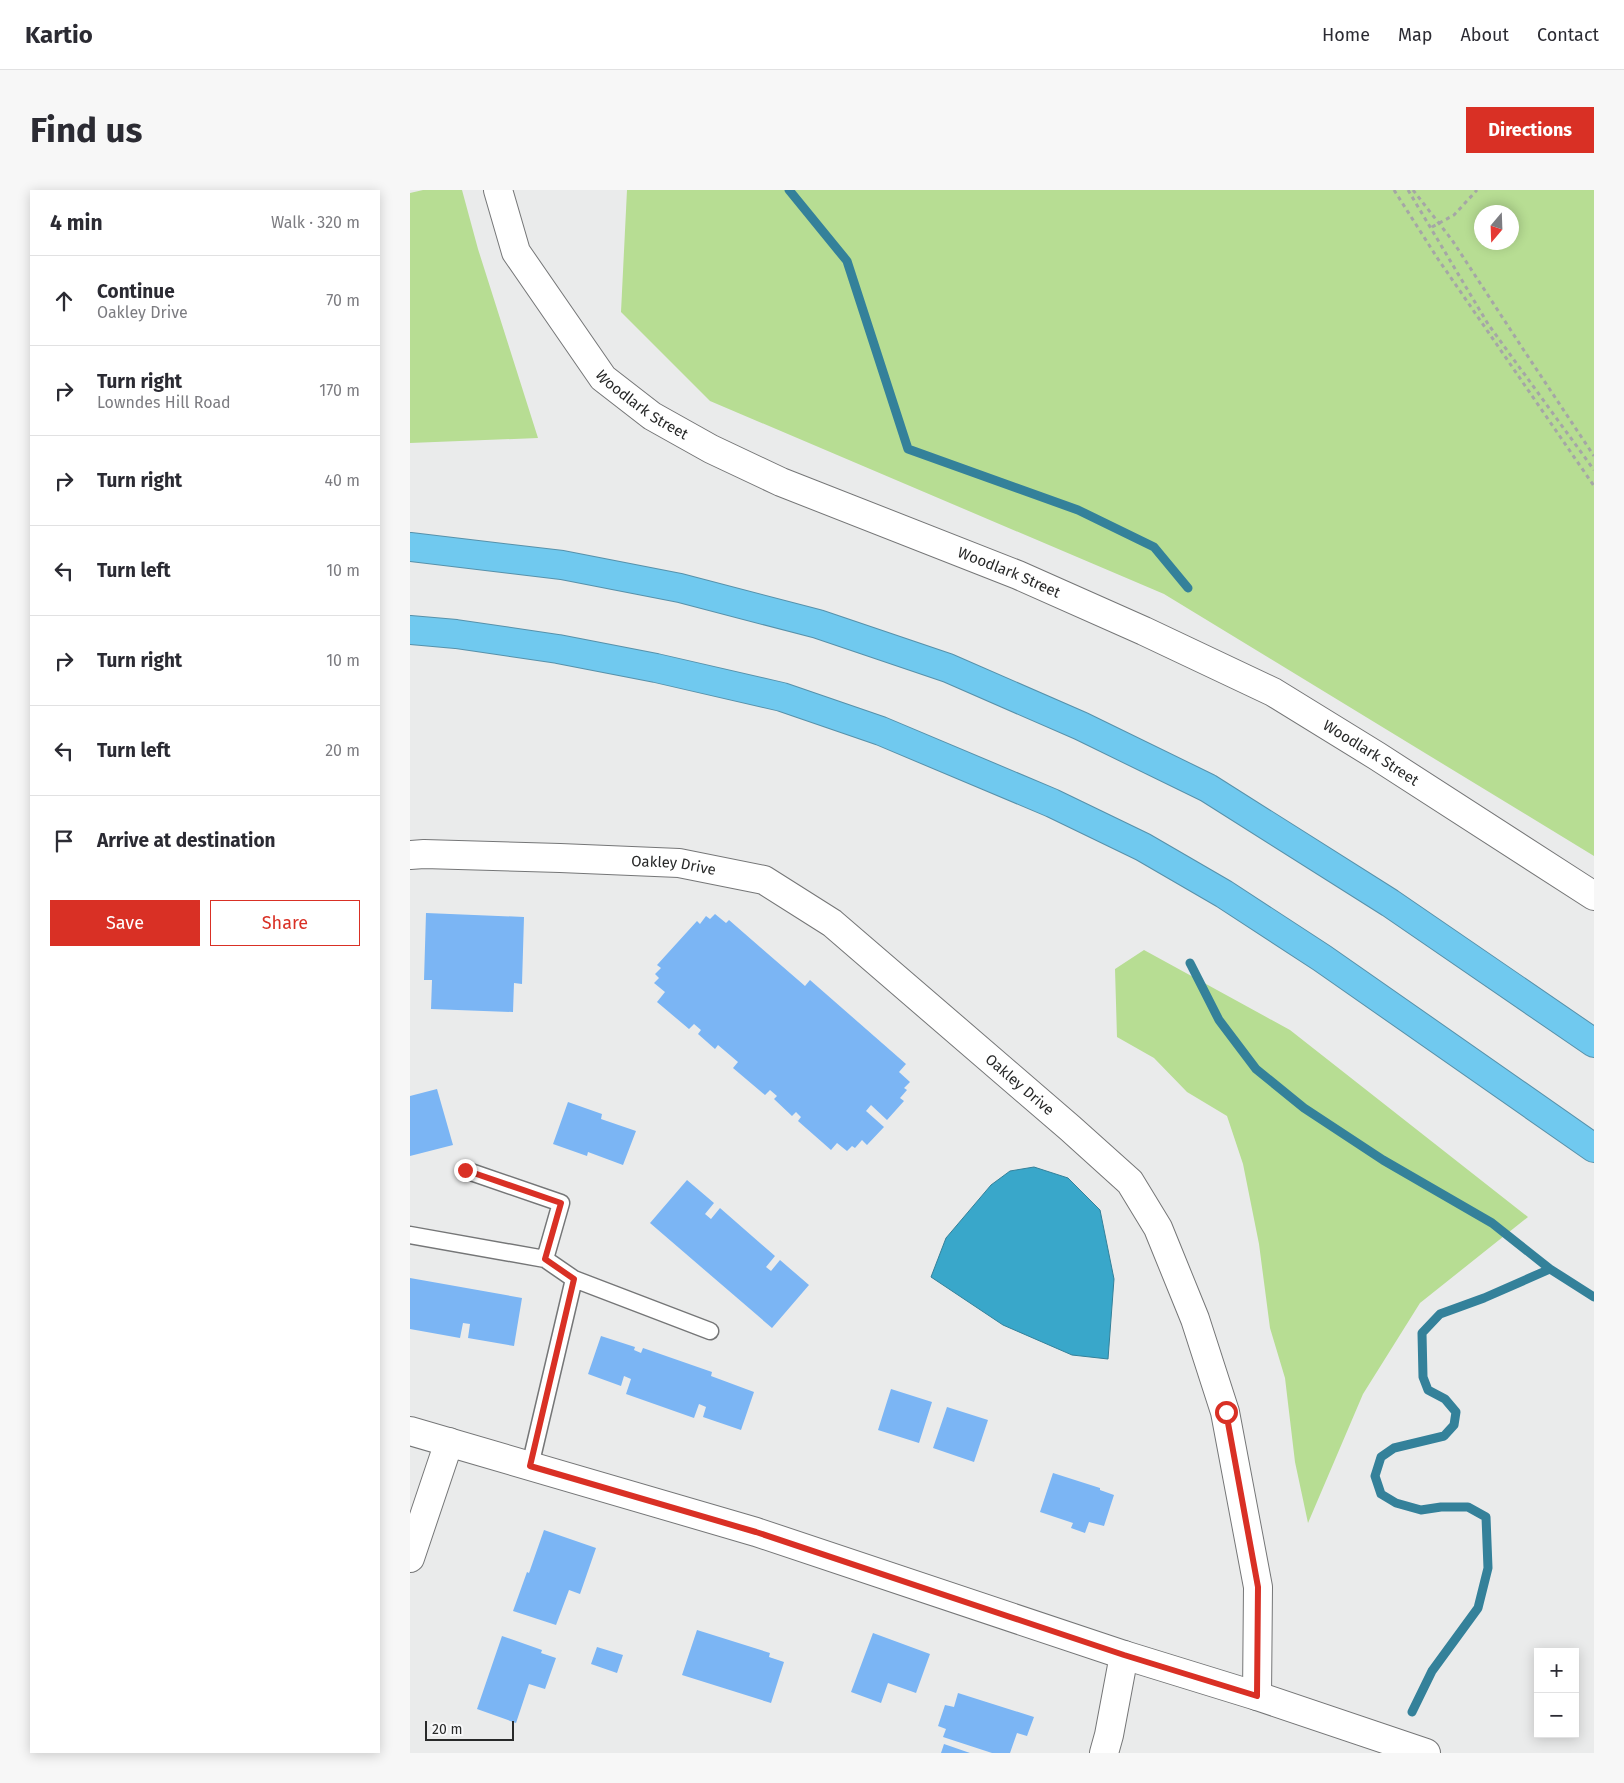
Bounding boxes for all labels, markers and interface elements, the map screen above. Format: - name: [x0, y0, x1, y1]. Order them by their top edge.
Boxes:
- text: Kartio: [25, 21, 93, 49]
- text: Home: [1322, 24, 1370, 46]
- text: Map: [1398, 24, 1432, 46]
- text: About: [1460, 24, 1509, 46]
- text: Contact: [1537, 24, 1599, 46]
- button: Directions: [1466, 107, 1594, 153]
- text: Find us: [30, 109, 142, 151]
- north arrow: [1474, 205, 1519, 250]
- text: 4 min: [50, 210, 103, 236]
- text: Walk · 320 m: [271, 213, 360, 232]
- text: Continue: [97, 280, 175, 303]
- icon: ahead: [50, 287, 78, 315]
- text: 70 m: [326, 291, 360, 310]
- text: Oakley Drive: [97, 303, 188, 322]
- street label: Woodlark Street: [591, 367, 692, 444]
- text: Turn right: [97, 370, 182, 393]
- icon: right: [50, 377, 78, 405]
- text: 170 m: [319, 381, 360, 400]
- text: Lowndes Hill Road: [97, 393, 231, 412]
- icon: right: [50, 467, 78, 495]
- text: Turn right: [97, 469, 182, 492]
- text: 40 m: [325, 471, 360, 490]
- street label: Woodlark Street: [955, 543, 1064, 602]
- icon: left: [50, 557, 78, 585]
- text: Turn left: [97, 559, 171, 582]
- text: 10 m: [326, 561, 360, 580]
- icon: right: [50, 647, 78, 675]
- text: Turn right: [97, 649, 182, 672]
- text: 10 m: [326, 651, 360, 670]
- street label: Woodlark Street: [1320, 716, 1423, 790]
- icon: left: [50, 737, 78, 765]
- text: Turn left: [97, 739, 171, 762]
- text: 20 m: [325, 741, 360, 760]
- icon: arrive: [50, 827, 78, 855]
- text: Arrive at destination: [97, 829, 276, 852]
- street label: Oakley Drive: [631, 852, 717, 879]
- button: Save: [50, 900, 200, 946]
- button: Share: [210, 900, 360, 946]
- street label: Oakley Drive: [982, 1050, 1058, 1119]
- route end: [454, 1159, 477, 1182]
- route start: [1215, 1401, 1238, 1424]
- map controls: [1534, 1648, 1579, 1738]
- button: +: [1534, 1648, 1579, 1693]
- button: −: [1534, 1693, 1579, 1738]
- scale bar: [425, 1718, 514, 1741]
- text: 20 m: [432, 1721, 462, 1738]

